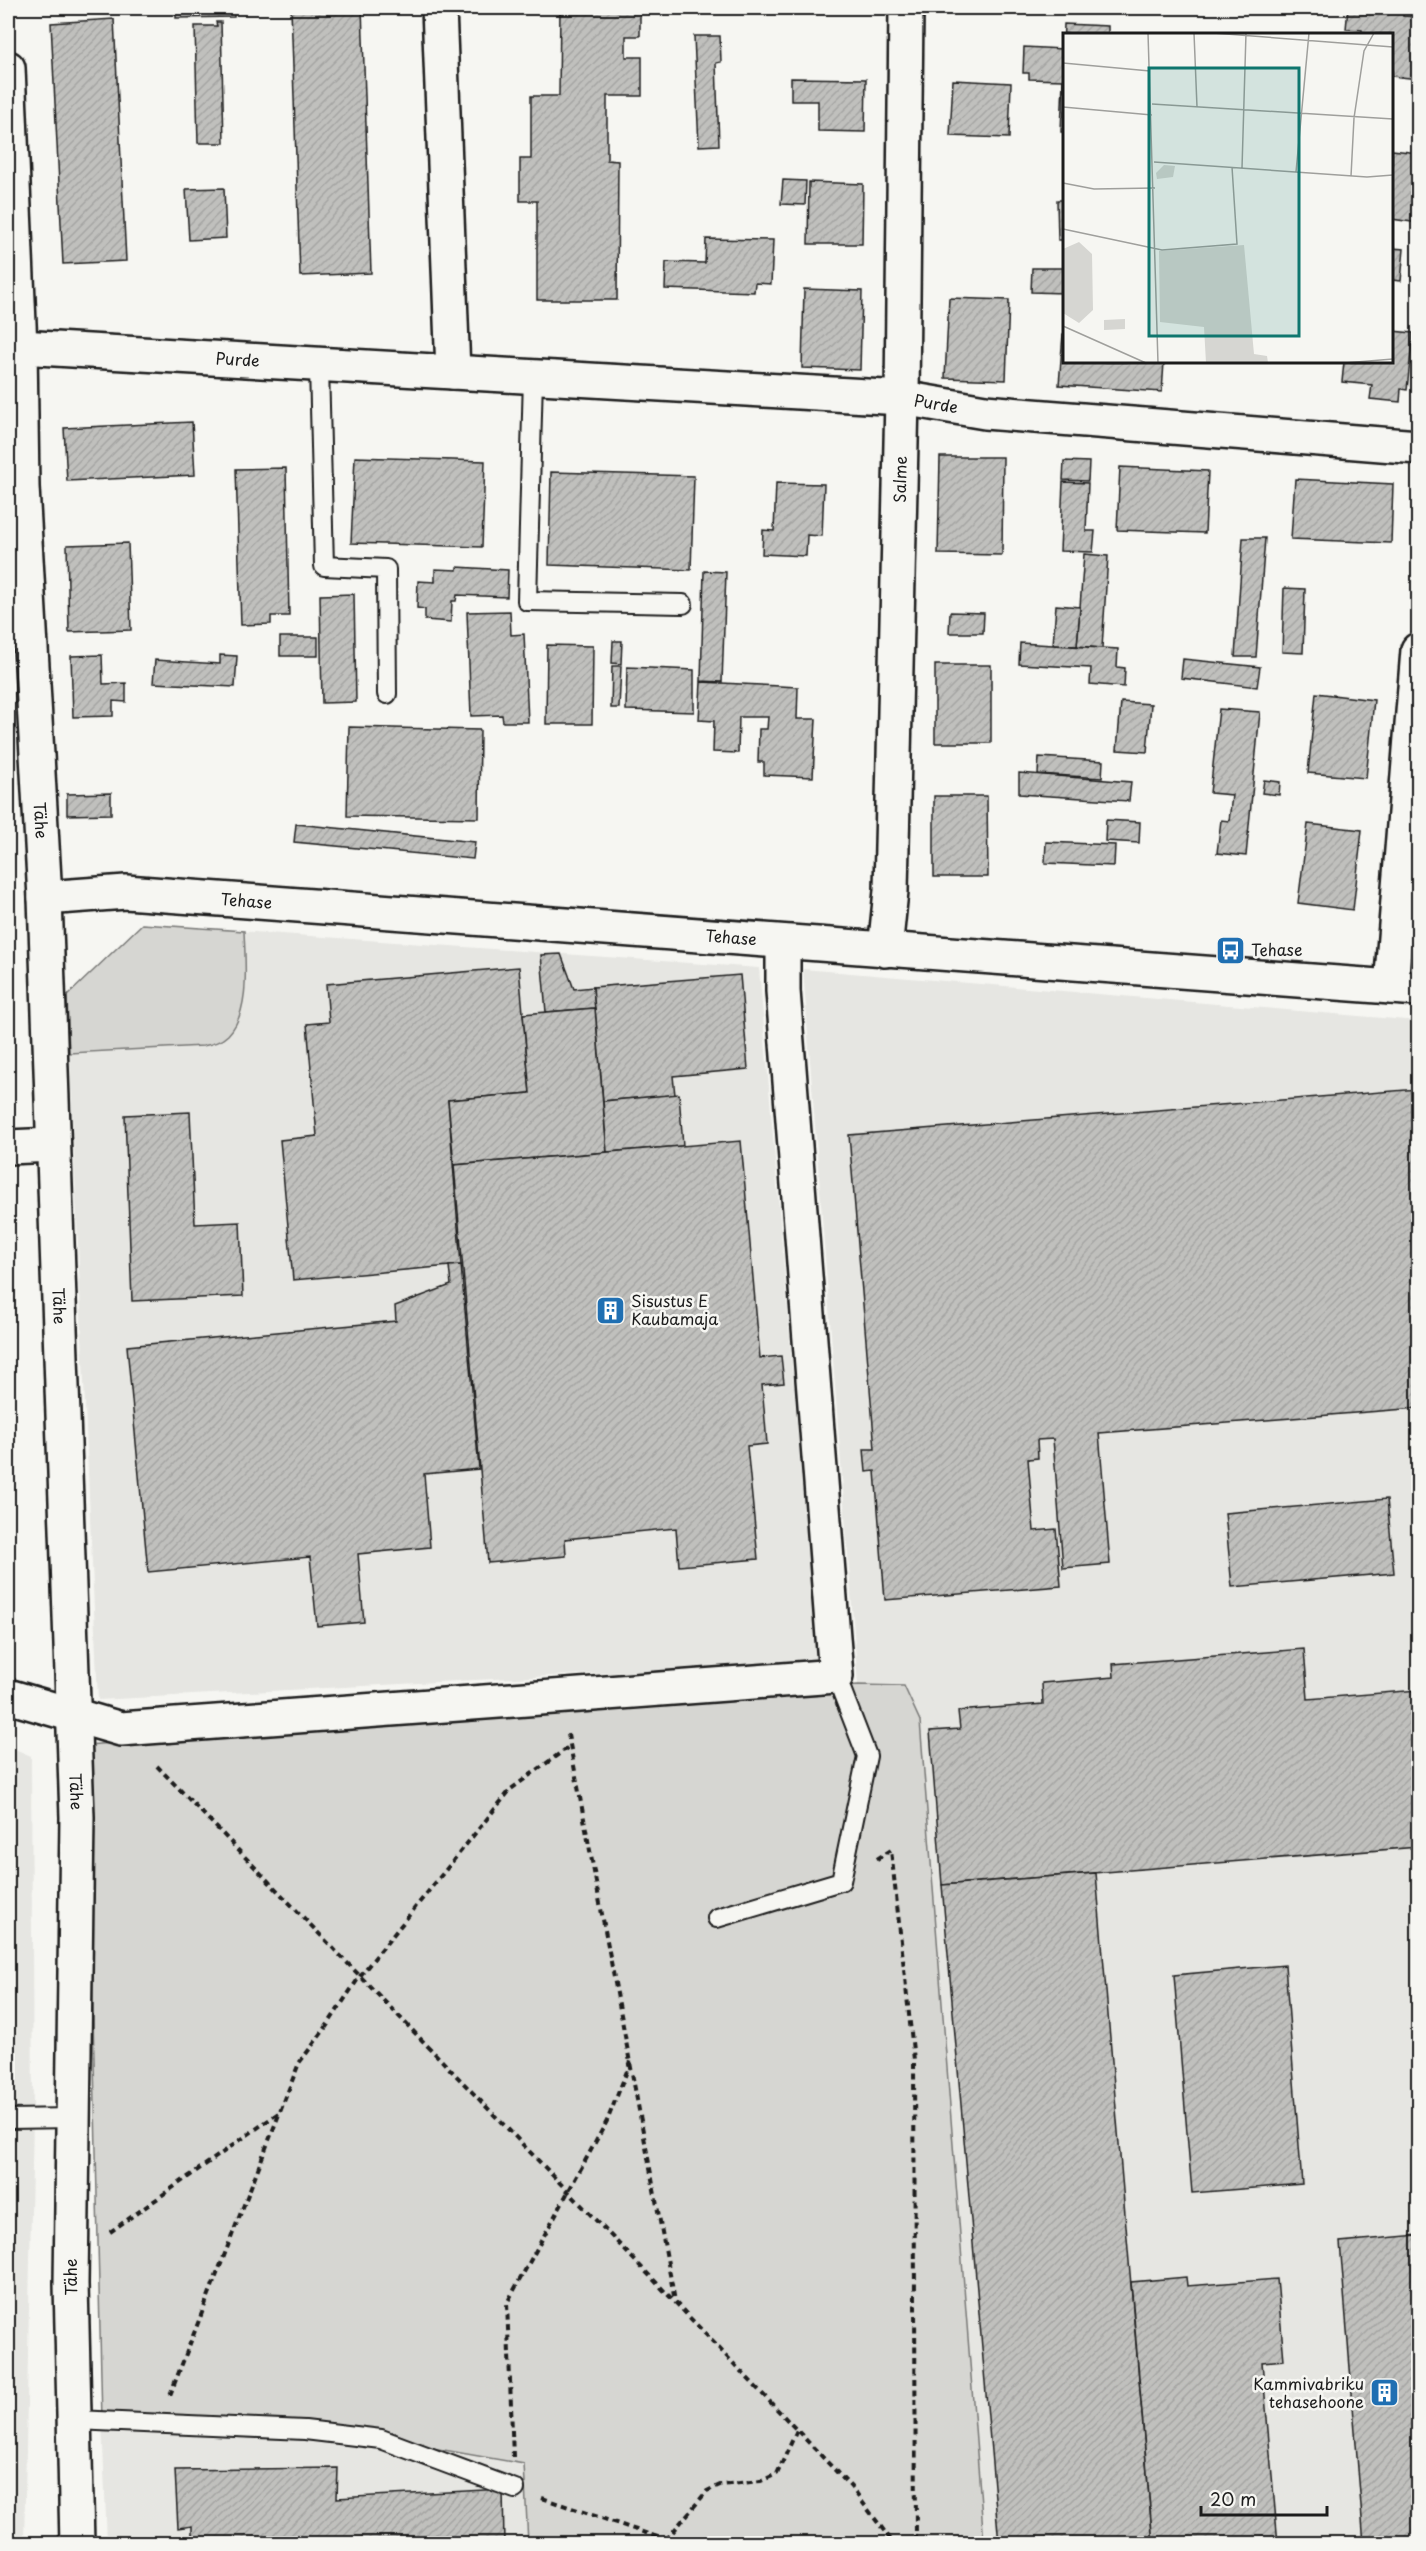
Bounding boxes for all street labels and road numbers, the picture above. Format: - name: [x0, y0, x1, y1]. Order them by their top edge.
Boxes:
- street label: Purde: [215, 345, 260, 372]
- street label: Purde: [912, 387, 960, 418]
- street label: Salme: [887, 455, 912, 503]
- street label: Tähe: [29, 801, 55, 839]
- street label: Tehase: [220, 886, 273, 914]
- street label: Tehase: [705, 923, 758, 950]
- street label: Tähe: [48, 1287, 73, 1325]
- street label: Tähe: [64, 1773, 90, 1810]
- street label: Tähe: [58, 2259, 82, 2295]

